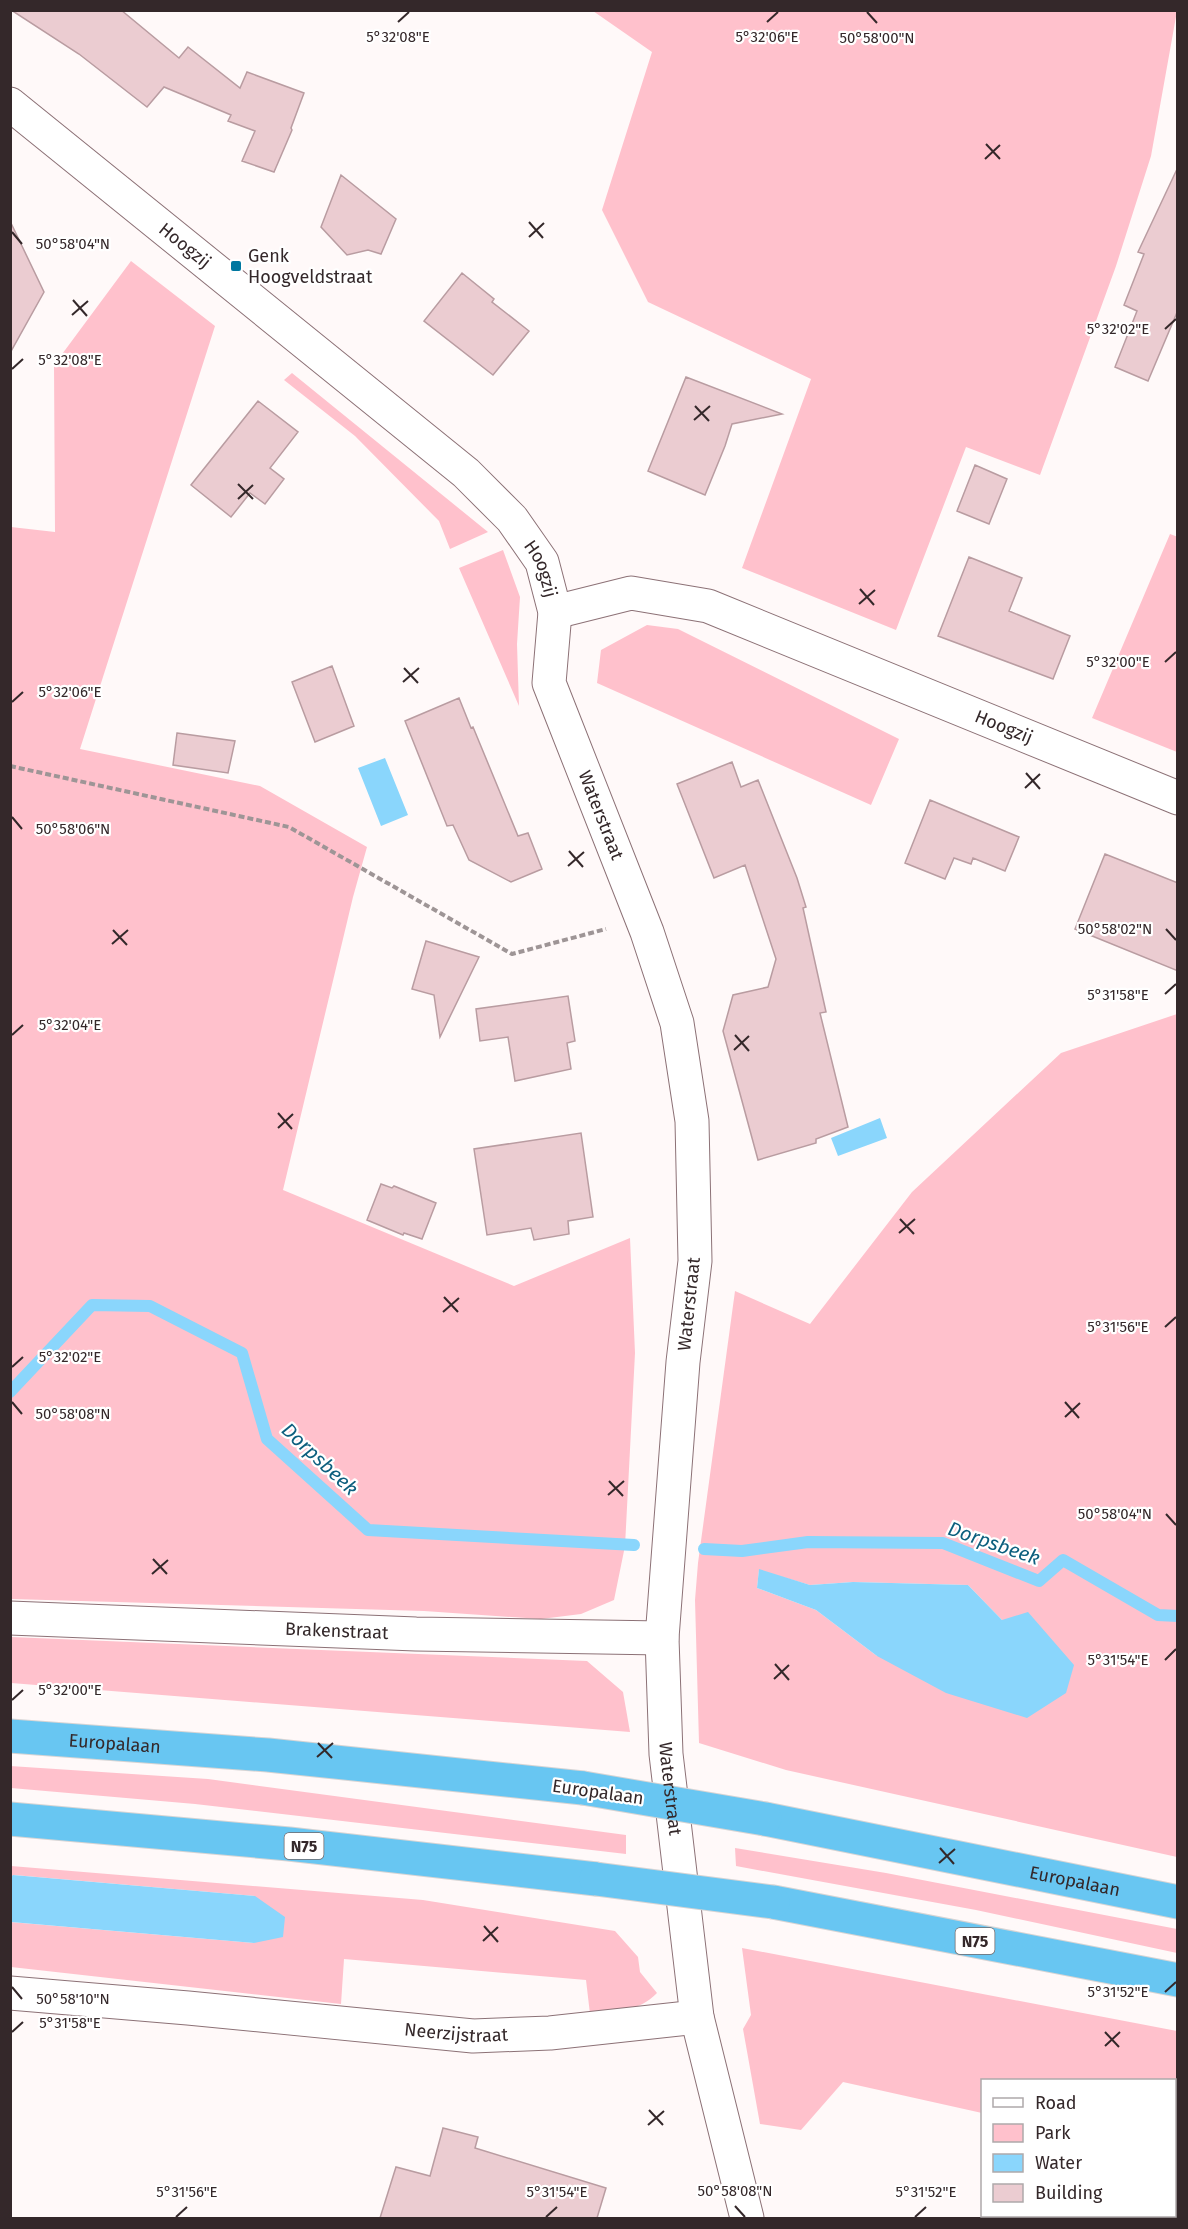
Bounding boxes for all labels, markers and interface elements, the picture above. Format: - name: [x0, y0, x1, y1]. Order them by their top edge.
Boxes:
- text: 5°32'08"E: [366, 28, 430, 46]
- text: 5°32'06"E: [735, 28, 799, 46]
- text: 50°58'00"N: [839, 29, 915, 47]
- street label: Hoogzij: [154, 218, 215, 273]
- text: 50°58'04"N: [36, 235, 110, 253]
- place label: Genk Hoogveldstraat: [248, 245, 373, 288]
- marker: Genk Hoogveldstraat: [229, 259, 243, 273]
- text: 5°32'02"E: [1087, 320, 1149, 338]
- text: 5°32'08"E: [38, 351, 102, 369]
- street label: Hoogzij: [519, 536, 562, 600]
- text: 5°32'00"E: [1086, 653, 1150, 671]
- text: 5°32'06"E: [38, 683, 102, 701]
- street label: Hoogzij: [972, 705, 1036, 748]
- street label: Waterstraat: [574, 767, 629, 863]
- text: 50°58'06"N: [36, 820, 110, 838]
- text: 50°58'02"N: [1078, 920, 1152, 938]
- text: 5°31'58"E: [1087, 986, 1149, 1004]
- text: 5°32'04"E: [39, 1016, 101, 1034]
- street label: Waterstraat: [673, 1256, 705, 1352]
- text: 5°31'56"E: [1087, 1318, 1149, 1336]
- text: 5°32'02"E: [39, 1348, 101, 1366]
- text: 50°58'08"N: [35, 1405, 111, 1423]
- water label: Dorpsbeek: [277, 1418, 363, 1501]
- text: 50°58'04"N: [1078, 1505, 1152, 1523]
- water label: Dorpsbeek: [945, 1516, 1043, 1570]
- street label: Brakenstraat: [284, 1618, 390, 1644]
- text: 5°31'54"E: [1088, 1651, 1148, 1669]
- text: 5°32'00"E: [38, 1681, 102, 1699]
- street label: Europalaan: [68, 1729, 161, 1758]
- street label: Waterstraat: [655, 1741, 687, 1837]
- street label: Europalaan: [551, 1775, 645, 1809]
- road number: N75: [284, 1833, 324, 1859]
- street label: Europalaan: [1027, 1861, 1122, 1901]
- road number: N75: [956, 1928, 994, 1954]
- text: 5°31'52"E: [1088, 1983, 1148, 2001]
- text: 50°58'10"N: [36, 1990, 110, 2008]
- text: 5°31'58"E: [39, 2014, 101, 2032]
- street label: Neerzijstraat: [403, 2018, 509, 2047]
- legend: [981, 2079, 1176, 2217]
- text: Road: [1035, 2092, 1077, 2114]
- text: Park: [1035, 2122, 1071, 2144]
- text: Water: [1035, 2152, 1082, 2174]
- text: 50°58'08"N: [697, 2182, 773, 2200]
- text: Building: [1035, 2182, 1103, 2204]
- text: 5°31'56"E: [156, 2183, 218, 2201]
- text: 5°31'54"E: [527, 2183, 587, 2201]
- text: 5°31'52"E: [896, 2183, 956, 2201]

